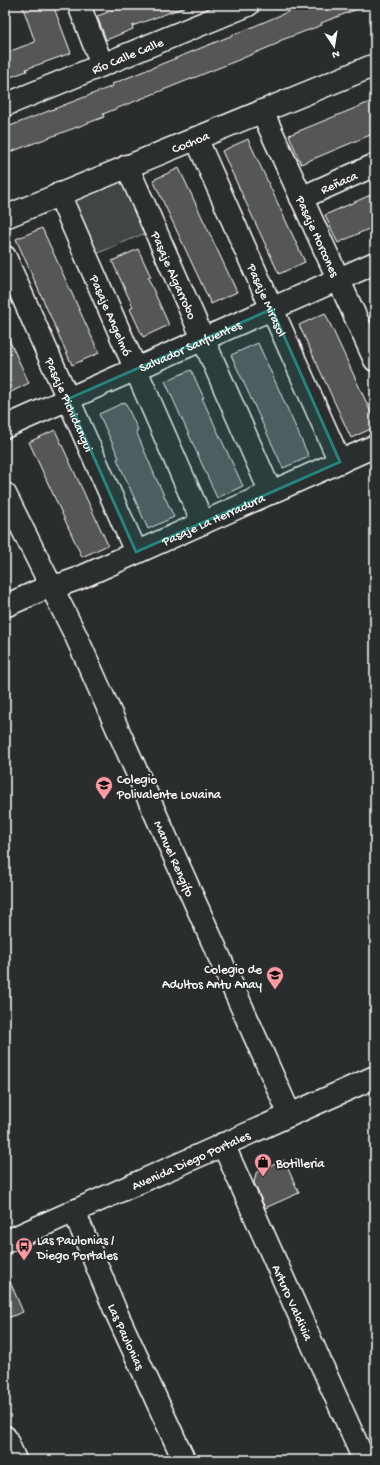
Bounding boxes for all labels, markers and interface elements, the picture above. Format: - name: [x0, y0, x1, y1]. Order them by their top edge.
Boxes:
- north arrow: [314, 26, 354, 66]
- street label: Río Calle Calle: [90, 36, 166, 78]
- text: N: [331, 47, 340, 60]
- street label: Cochoa: [170, 129, 213, 158]
- street label: Reñaca: [319, 169, 361, 198]
- street label: Pasaje Horcones: [291, 193, 342, 281]
- street label: Pasaje Algarrobo: [146, 229, 199, 323]
- street label: Pasaje Mirasol: [242, 261, 288, 340]
- street label: Pasaje Angelmó: [85, 272, 134, 359]
- street label: Salvador Sanfuentes: [137, 318, 245, 377]
- street label: Pasaje Pichidangui: [40, 355, 96, 455]
- street label: Pasaje La Herradura: [159, 491, 268, 551]
- place label: Colegio Polivalente Lovaina: [116, 773, 222, 803]
- school or university icon: Colegio Polivalente Lovaina: [94, 775, 114, 800]
- street label: Manuel Rengifo: [149, 819, 197, 900]
- place label: Colegio de Adultos Antu Anay: [162, 963, 263, 993]
- school or university icon: Colegio de Adultos Antu Anay: [265, 965, 285, 990]
- street label: Avenida Diego Portales: [130, 1128, 254, 1194]
- shop icon: Botilleria: [253, 1152, 273, 1177]
- place label: Botilleria: [275, 1157, 325, 1172]
- place label: Las Paulonias / Diego Portales: [36, 1234, 119, 1264]
- bus stop icon: Las Paulonias / Diego Portales: [14, 1236, 34, 1261]
- street label: Arturo Valdivia: [268, 1263, 315, 1344]
- street label: Las Paulonias: [103, 1302, 147, 1374]

